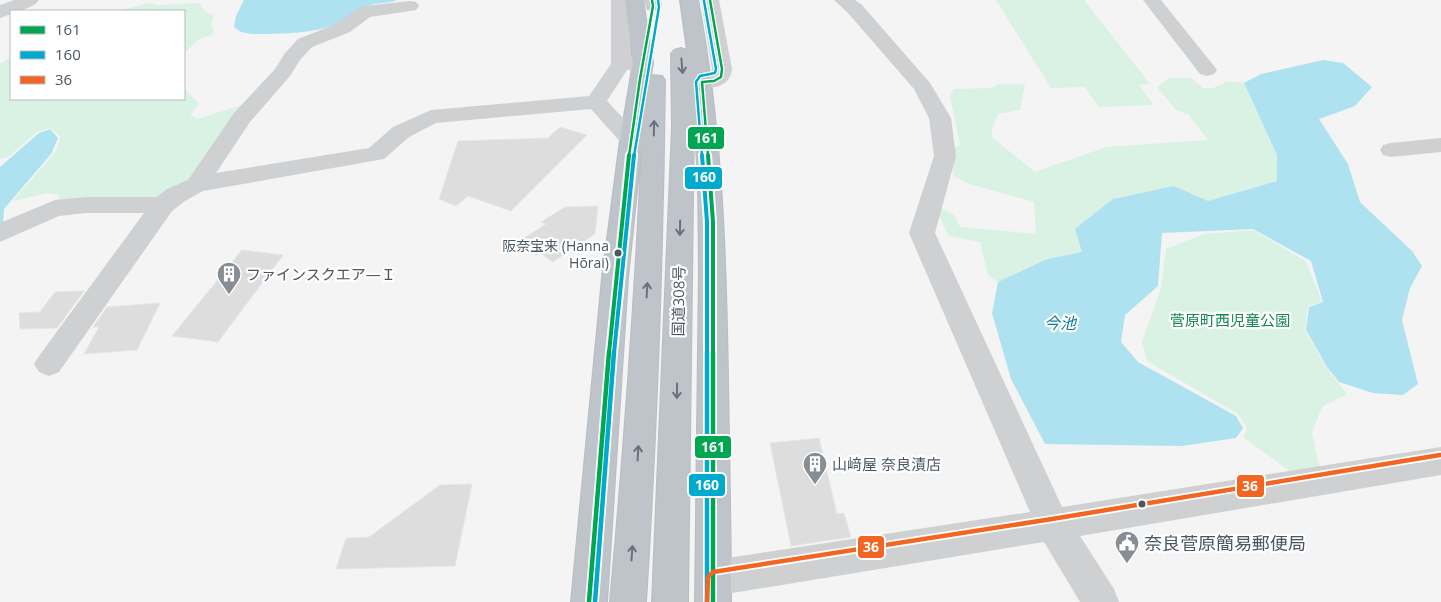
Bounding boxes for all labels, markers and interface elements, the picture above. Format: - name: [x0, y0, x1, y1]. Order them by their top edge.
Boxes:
- legend: [10, 10, 185, 100]
- text: 161: [55, 19, 81, 39]
- text: 160: [55, 44, 81, 64]
- one-way arrow: [677, 58, 687, 74]
- text: 36: [55, 69, 72, 89]
- one-way arrow: [649, 120, 659, 136]
- line badge: 161: [687, 126, 725, 150]
- text: 161: [694, 128, 718, 147]
- line badge: 160: [684, 166, 723, 190]
- text: 160: [692, 167, 716, 186]
- one-way arrow: [675, 220, 684, 236]
- place label: 阪奈宝来 (Hanna Hōrai): [502, 236, 609, 272]
- marker: 阪奈宝来 (Hanna Hōrai): [613, 248, 623, 258]
- building icon: ファインスクエア―Ｉ: [216, 261, 242, 295]
- place label: ファインスクエア―Ｉ: [246, 264, 396, 284]
- street label: 国道308号: [667, 265, 689, 337]
- one-way arrow: [643, 283, 652, 299]
- park label: 菅原町西児童公園: [1170, 310, 1290, 330]
- water label: 今池: [1044, 312, 1078, 334]
- one-way arrow: [672, 382, 681, 398]
- line badge: 161: [694, 435, 732, 459]
- text: 161: [701, 437, 725, 456]
- one-way arrow: [634, 445, 643, 461]
- building icon: 山﨑屋 奈良漬店: [802, 451, 828, 485]
- place label: 山﨑屋 奈良漬店: [832, 454, 941, 474]
- line badge: 160: [688, 473, 726, 497]
- line badge: 36: [1236, 474, 1265, 498]
- text: 160: [695, 475, 719, 494]
- text: 36: [1242, 476, 1258, 495]
- unlabelled marker: [1137, 499, 1147, 509]
- public building icon: 奈良菅原簡易郵便局: [1114, 530, 1140, 564]
- place label: 奈良菅原簡易郵便局: [1144, 531, 1306, 555]
- line badge: 36: [857, 535, 885, 559]
- text: 36: [863, 537, 879, 556]
- one-way arrow: [627, 546, 636, 562]

